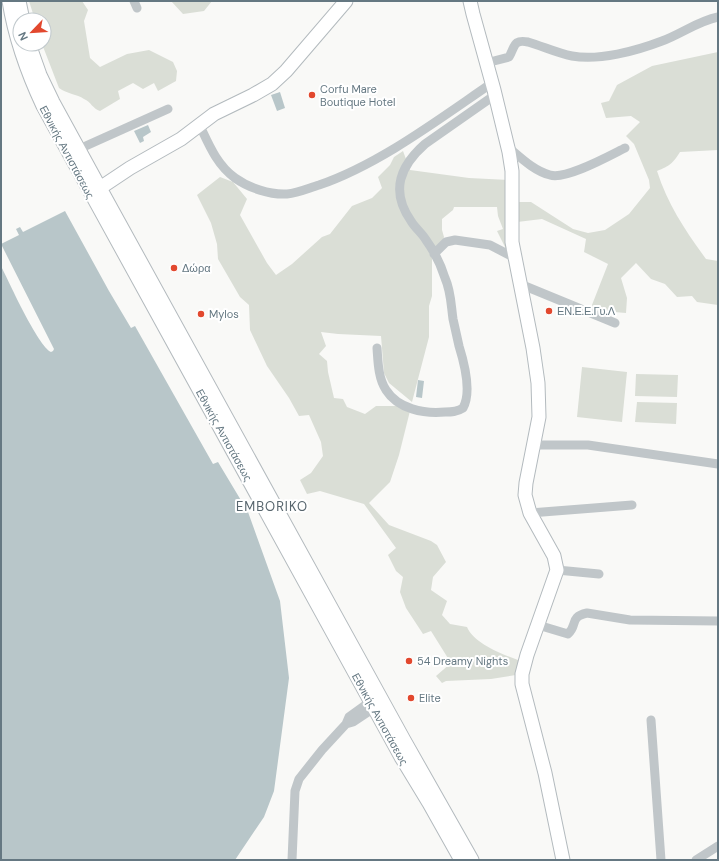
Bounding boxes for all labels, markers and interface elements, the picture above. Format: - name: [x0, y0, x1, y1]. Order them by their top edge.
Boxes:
- north arrow: [12, 12, 52, 52]
- text: N: [15, 30, 31, 43]
- place label: Corfu Mare Boutique Hotel: [320, 82, 395, 109]
- marker: Corfu Mare Boutique Hotel: [307, 90, 317, 100]
- street label: Εθνικής Αντιστάσεως: [37, 103, 97, 201]
- place label: Δώρα: [182, 261, 211, 275]
- marker: Δώρα: [169, 263, 179, 273]
- place label: ΕΝ.Ε.Ε.Γυ.Λ: [557, 304, 616, 318]
- marker: ΕΝ.Ε.Ε.Γυ.Λ: [544, 306, 554, 316]
- place label: Mylos: [209, 307, 239, 321]
- marker: Mylos: [196, 309, 206, 319]
- street label: Εθνικής Αντιστάσεως: [193, 386, 255, 484]
- district label: EMBORIKO: [236, 498, 308, 515]
- place label: 54 Dreamy Nights: [417, 654, 508, 668]
- marker: 54 Dreamy Nights: [404, 656, 414, 666]
- street label: Εθνικής Αντιστάσεως: [349, 670, 411, 768]
- place label: Elite: [419, 691, 441, 705]
- marker: Elite: [406, 693, 416, 703]

